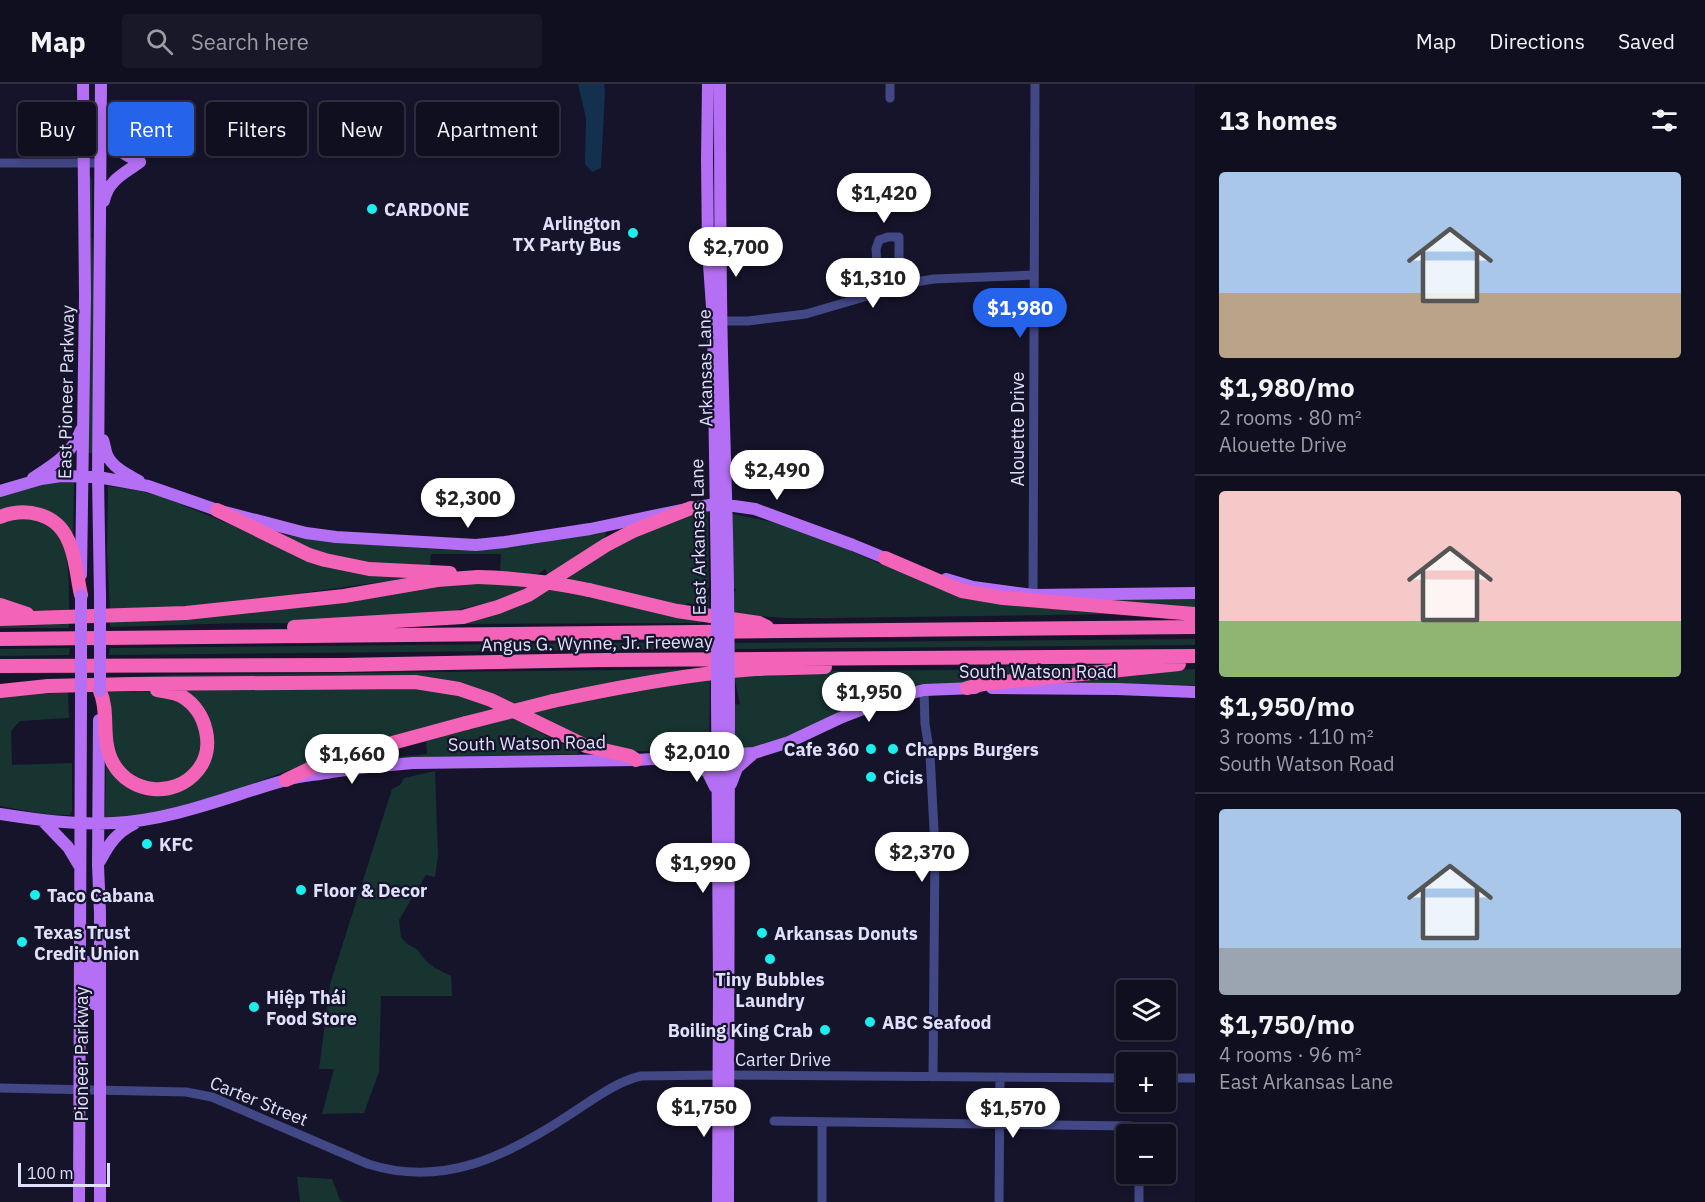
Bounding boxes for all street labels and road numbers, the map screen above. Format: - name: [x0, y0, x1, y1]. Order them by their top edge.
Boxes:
- street label: East Pioneer Parkway: [53, 305, 79, 479]
- street label: Arkansas Lane: [692, 309, 718, 427]
- street label: Alouette Drive: [1006, 371, 1029, 486]
- street label: East Arkansas Lane: [685, 458, 711, 616]
- street label: Angus G. Wynne, Jr. Freeway: [481, 629, 713, 657]
- street label: South Watson Road: [959, 660, 1117, 683]
- street label: South Watson Road: [448, 730, 606, 756]
- street label: Pioneer Parkway: [70, 987, 93, 1121]
- street label: Carter Drive: [735, 1048, 831, 1071]
- street label: Carter Street: [207, 1071, 311, 1131]

